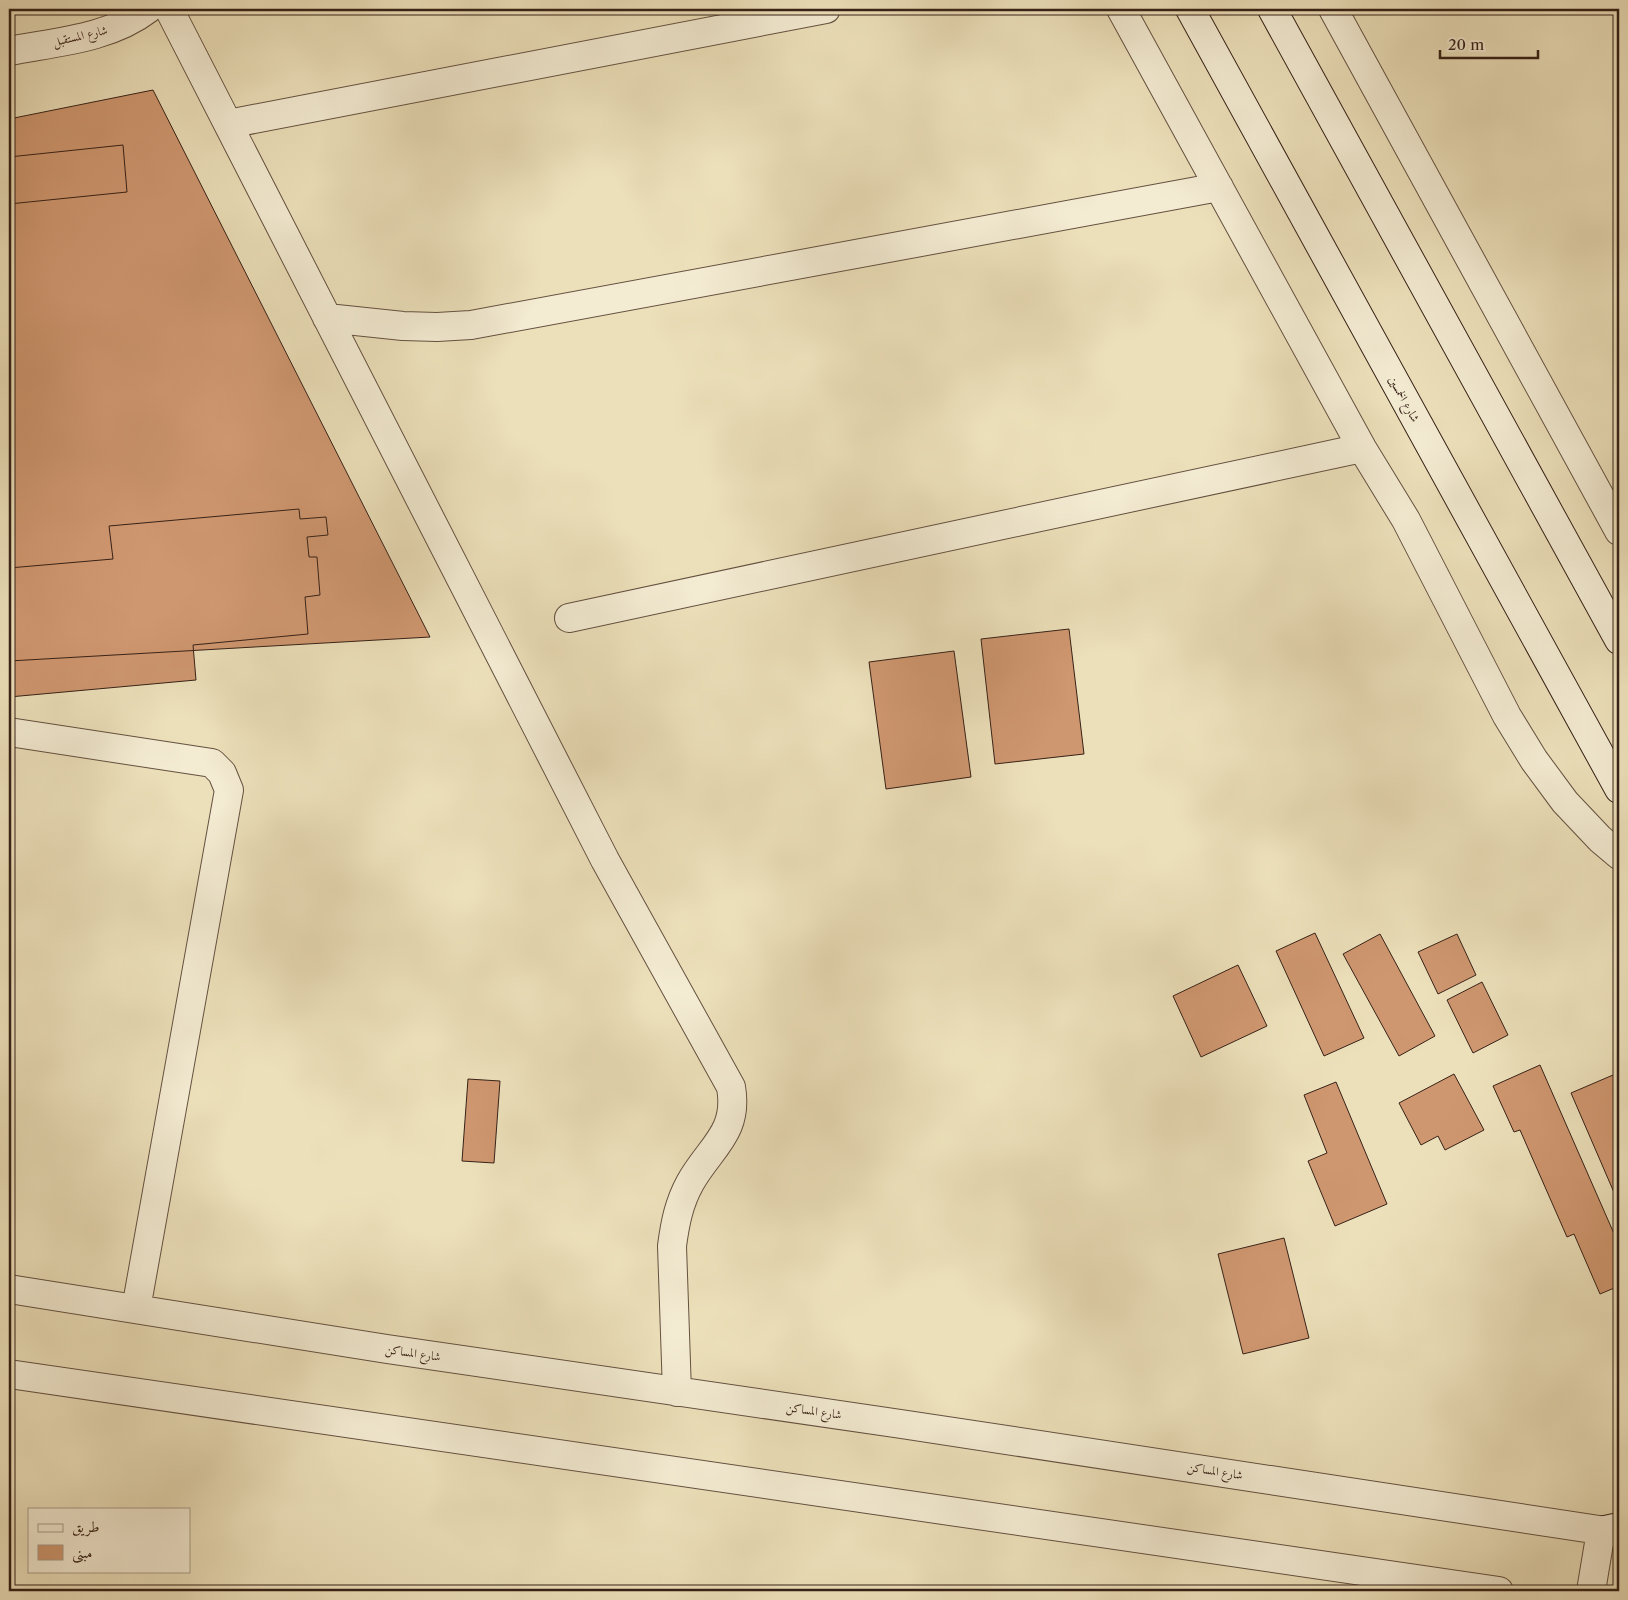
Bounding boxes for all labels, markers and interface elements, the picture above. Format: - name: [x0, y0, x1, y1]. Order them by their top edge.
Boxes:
- street label: شارع المستقبل: [51, 22, 110, 53]
- scale bar: [1440, 28, 1538, 60]
- text: 20 m: [1448, 35, 1484, 54]
- street label: شارع الخمسين: [1382, 373, 1423, 427]
- street label: شارع المساكن: [384, 1341, 442, 1368]
- street label: شارع المساكن: [785, 1399, 843, 1426]
- street label: شارع المساكن: [1186, 1459, 1244, 1486]
- legend: [28, 1508, 190, 1572]
- text: طريق: [72, 1517, 99, 1537]
- text: مبنى: [72, 1543, 92, 1564]

